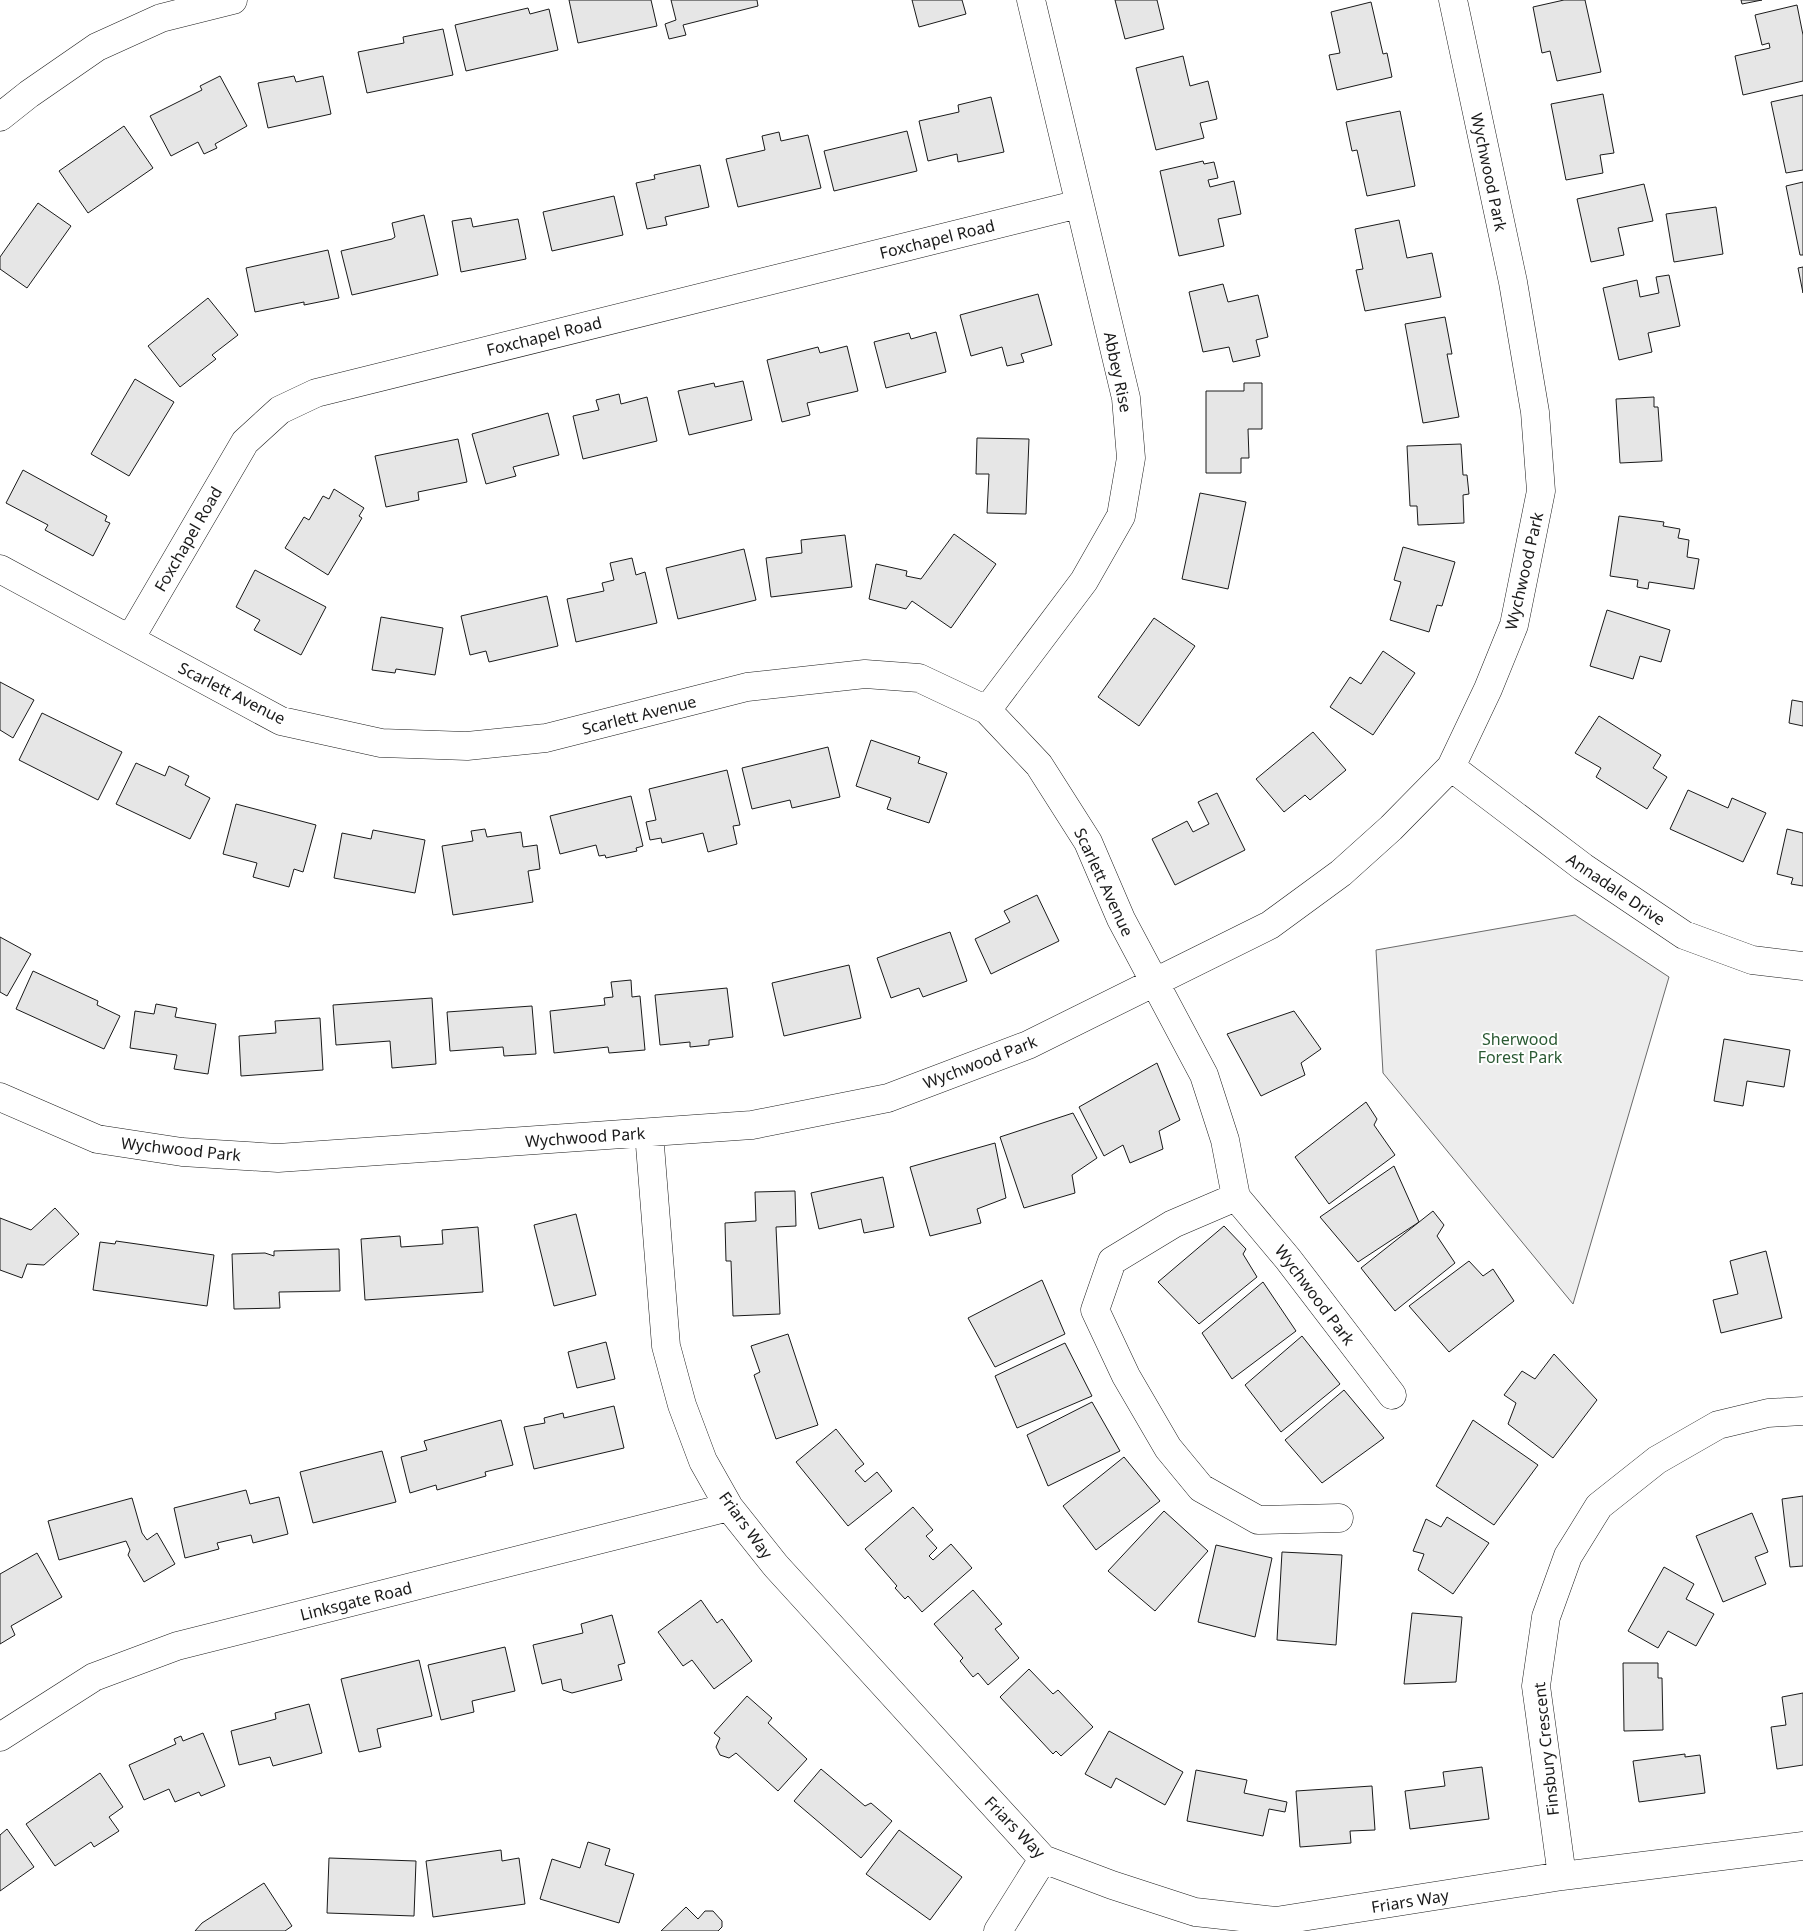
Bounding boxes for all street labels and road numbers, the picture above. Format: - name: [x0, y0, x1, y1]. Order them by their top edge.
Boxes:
- street label: Wychwood Park: [1466, 111, 1512, 234]
- street label: Foxchapel Road: [877, 214, 997, 264]
- street label: Foxchapel Road: [484, 311, 604, 361]
- street label: Abbey Rise: [1099, 330, 1137, 414]
- street label: Foxchapel Road: [149, 482, 227, 596]
- street label: Wychwood Park: [1500, 509, 1548, 632]
- street label: Scarlett Avenue: [175, 657, 289, 729]
- street label: Scarlett Avenue: [580, 690, 698, 740]
- street label: Scarlett Avenue: [1069, 824, 1139, 940]
- street label: Annadale Drive: [1562, 848, 1670, 930]
- street label: Wychwood Park: [920, 1030, 1041, 1094]
- street label: Wychwood Park: [524, 1122, 646, 1152]
- street label: Wychwood Park: [120, 1132, 242, 1166]
- street label: Wychwood Park: [1270, 1240, 1360, 1350]
- street label: Friars Way: [714, 1487, 778, 1564]
- street label: Linksgate Road: [298, 1576, 414, 1626]
- street label: Finsbury Crescent: [1528, 1681, 1564, 1817]
- street label: Friars Way: [980, 1791, 1051, 1863]
- street label: Friars Way: [1370, 1884, 1451, 1918]

